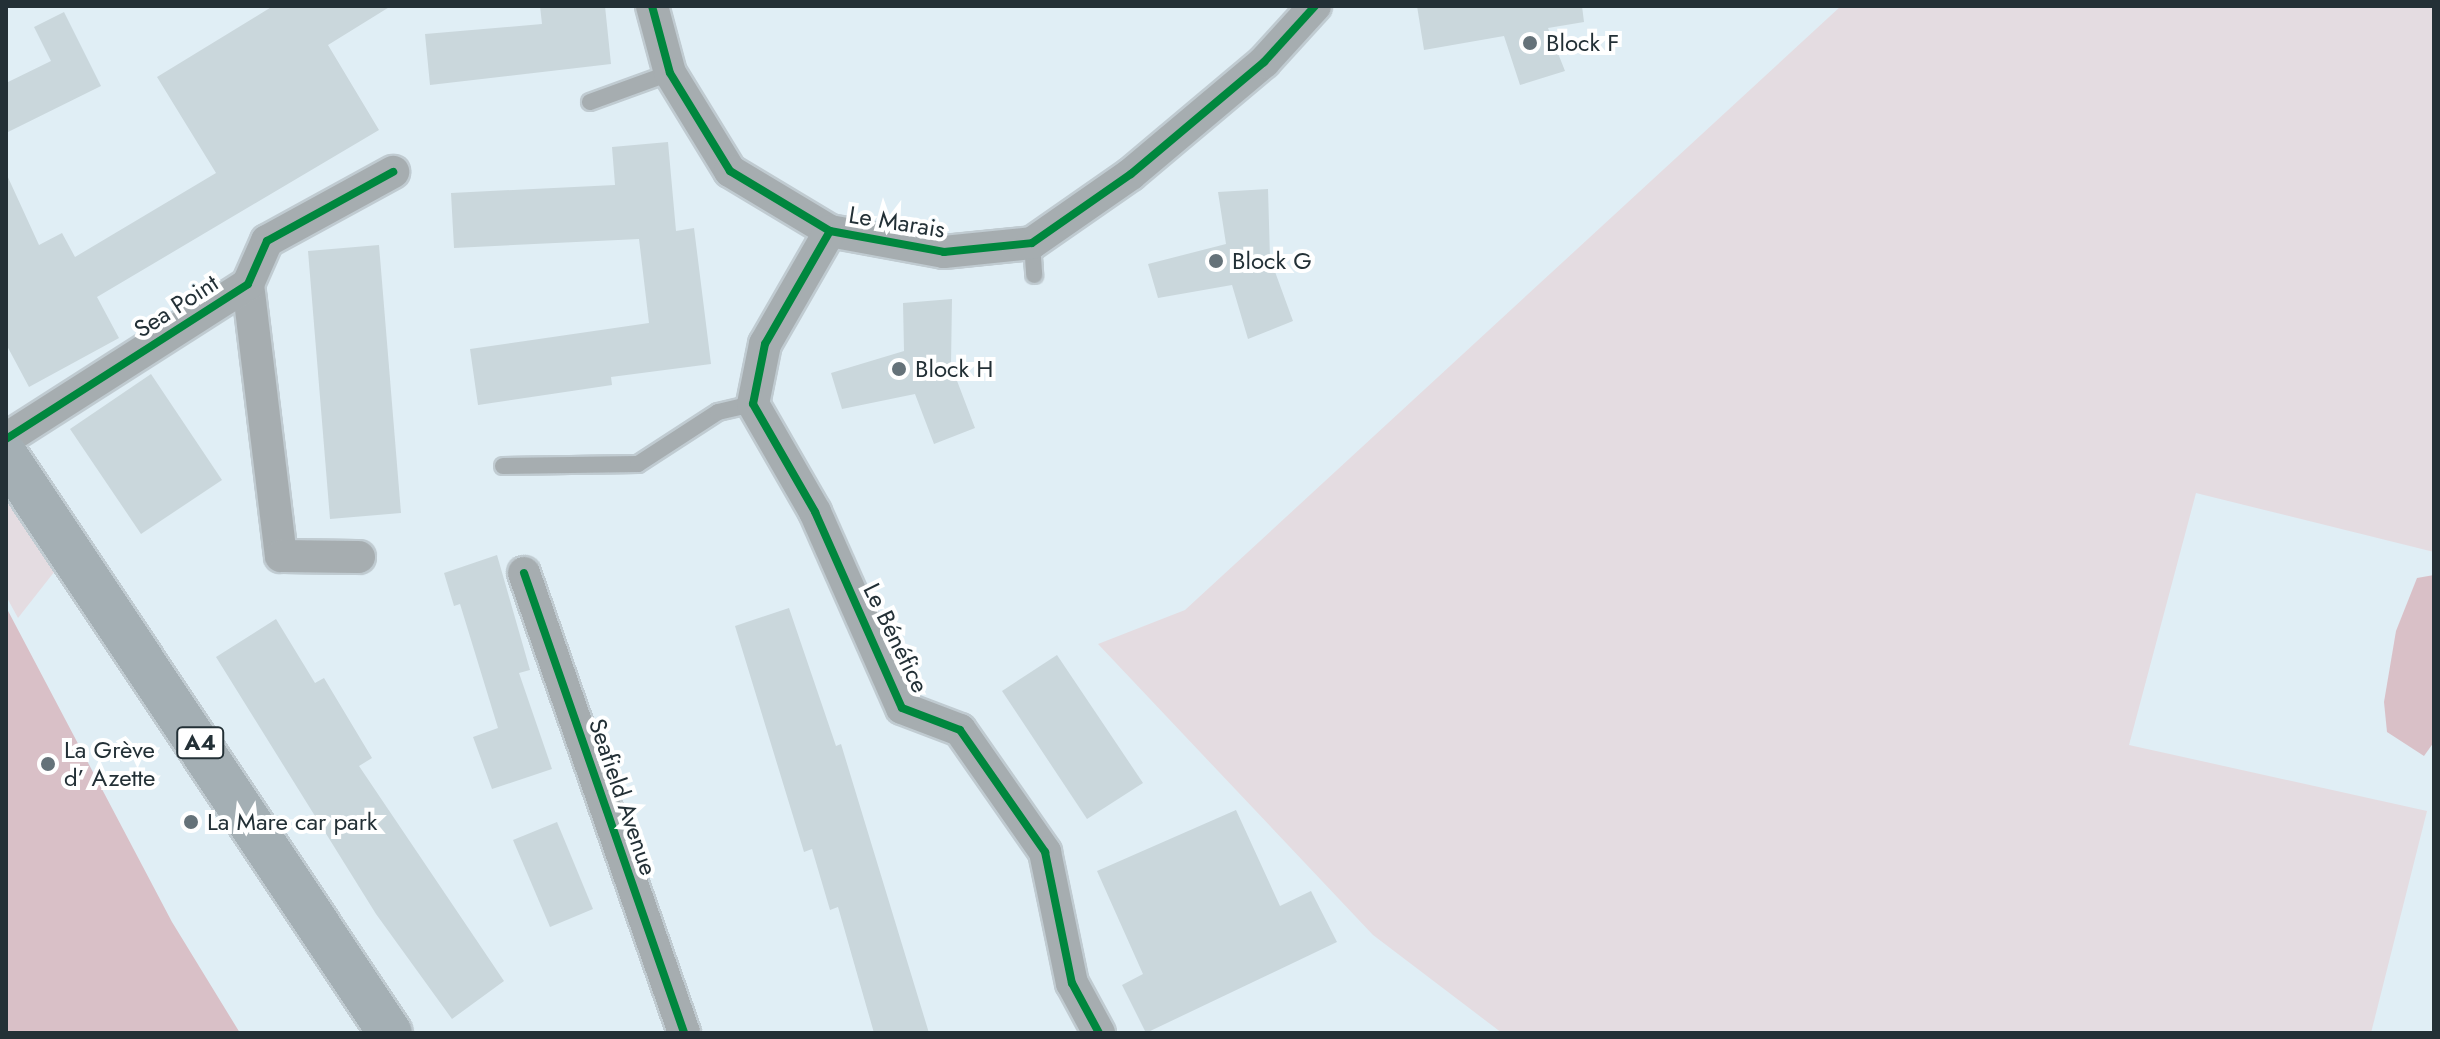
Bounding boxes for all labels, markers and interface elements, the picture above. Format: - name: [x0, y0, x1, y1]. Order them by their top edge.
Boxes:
- place label: Block F: [1546, 29, 1619, 57]
- marker: Block F: [1521, 34, 1539, 52]
- street label: Le Marais: [847, 200, 947, 244]
- place label: Block G: [1232, 247, 1312, 275]
- marker: Block G: [1207, 252, 1225, 270]
- street label: Sea Point: [129, 268, 223, 344]
- place label: Block H: [915, 355, 993, 383]
- marker: Block H: [890, 360, 908, 378]
- street label: Le Bénéfice: [857, 579, 935, 697]
- street label: Seafield Avenue: [583, 715, 663, 879]
- road number: A4: [176, 725, 224, 761]
- place label: La Grève d’ Azette: [64, 736, 155, 792]
- marker: La Grève d’ Azette: [39, 755, 57, 773]
- place label: La Mare car park: [207, 808, 377, 836]
- marker: La Mare car park: [182, 813, 200, 831]

